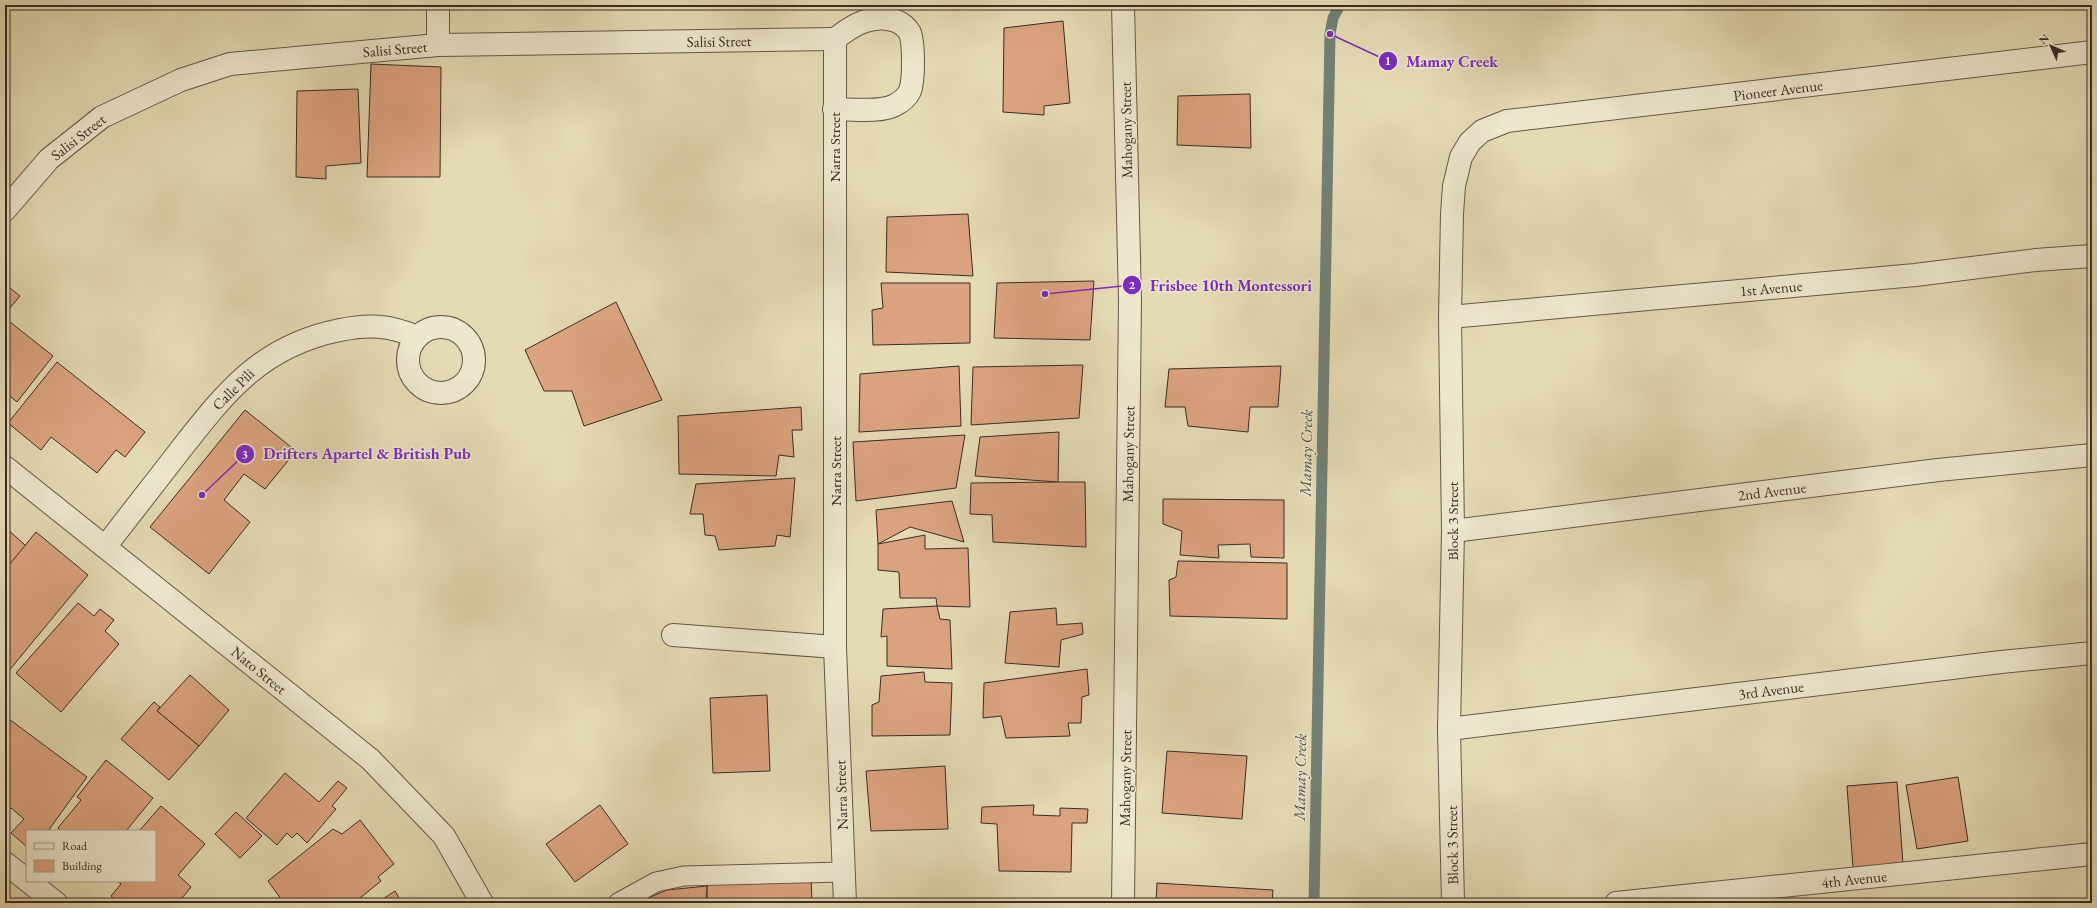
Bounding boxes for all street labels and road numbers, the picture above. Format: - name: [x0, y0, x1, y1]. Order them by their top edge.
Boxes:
- street label: Salisi Street: [686, 31, 752, 51]
- street label: Salisi Street: [362, 37, 428, 61]
- street label: Pioneer Avenue: [1732, 75, 1824, 105]
- street label: Mahogany Street: [1116, 81, 1136, 179]
- street label: Salisi Street: [47, 109, 110, 164]
- street label: Narra Street: [825, 112, 844, 182]
- street label: 1st Avenue: [1739, 276, 1803, 300]
- street label: Calle Pili: [208, 364, 258, 414]
- street label: Mahogany Street: [1118, 405, 1138, 503]
- street label: Narra Street: [826, 436, 845, 506]
- street label: 2nd Avenue: [1737, 477, 1807, 505]
- street label: Block 3 Street: [1443, 481, 1462, 561]
- street label: Nato Street: [227, 642, 291, 698]
- street label: 3rd Avenue: [1737, 677, 1805, 703]
- street label: Mahogany Street: [1115, 729, 1135, 827]
- street label: Narra Street: [830, 759, 852, 830]
- street label: Block 3 Street: [1442, 805, 1462, 885]
- street label: 4th Avenue: [1820, 866, 1888, 892]

